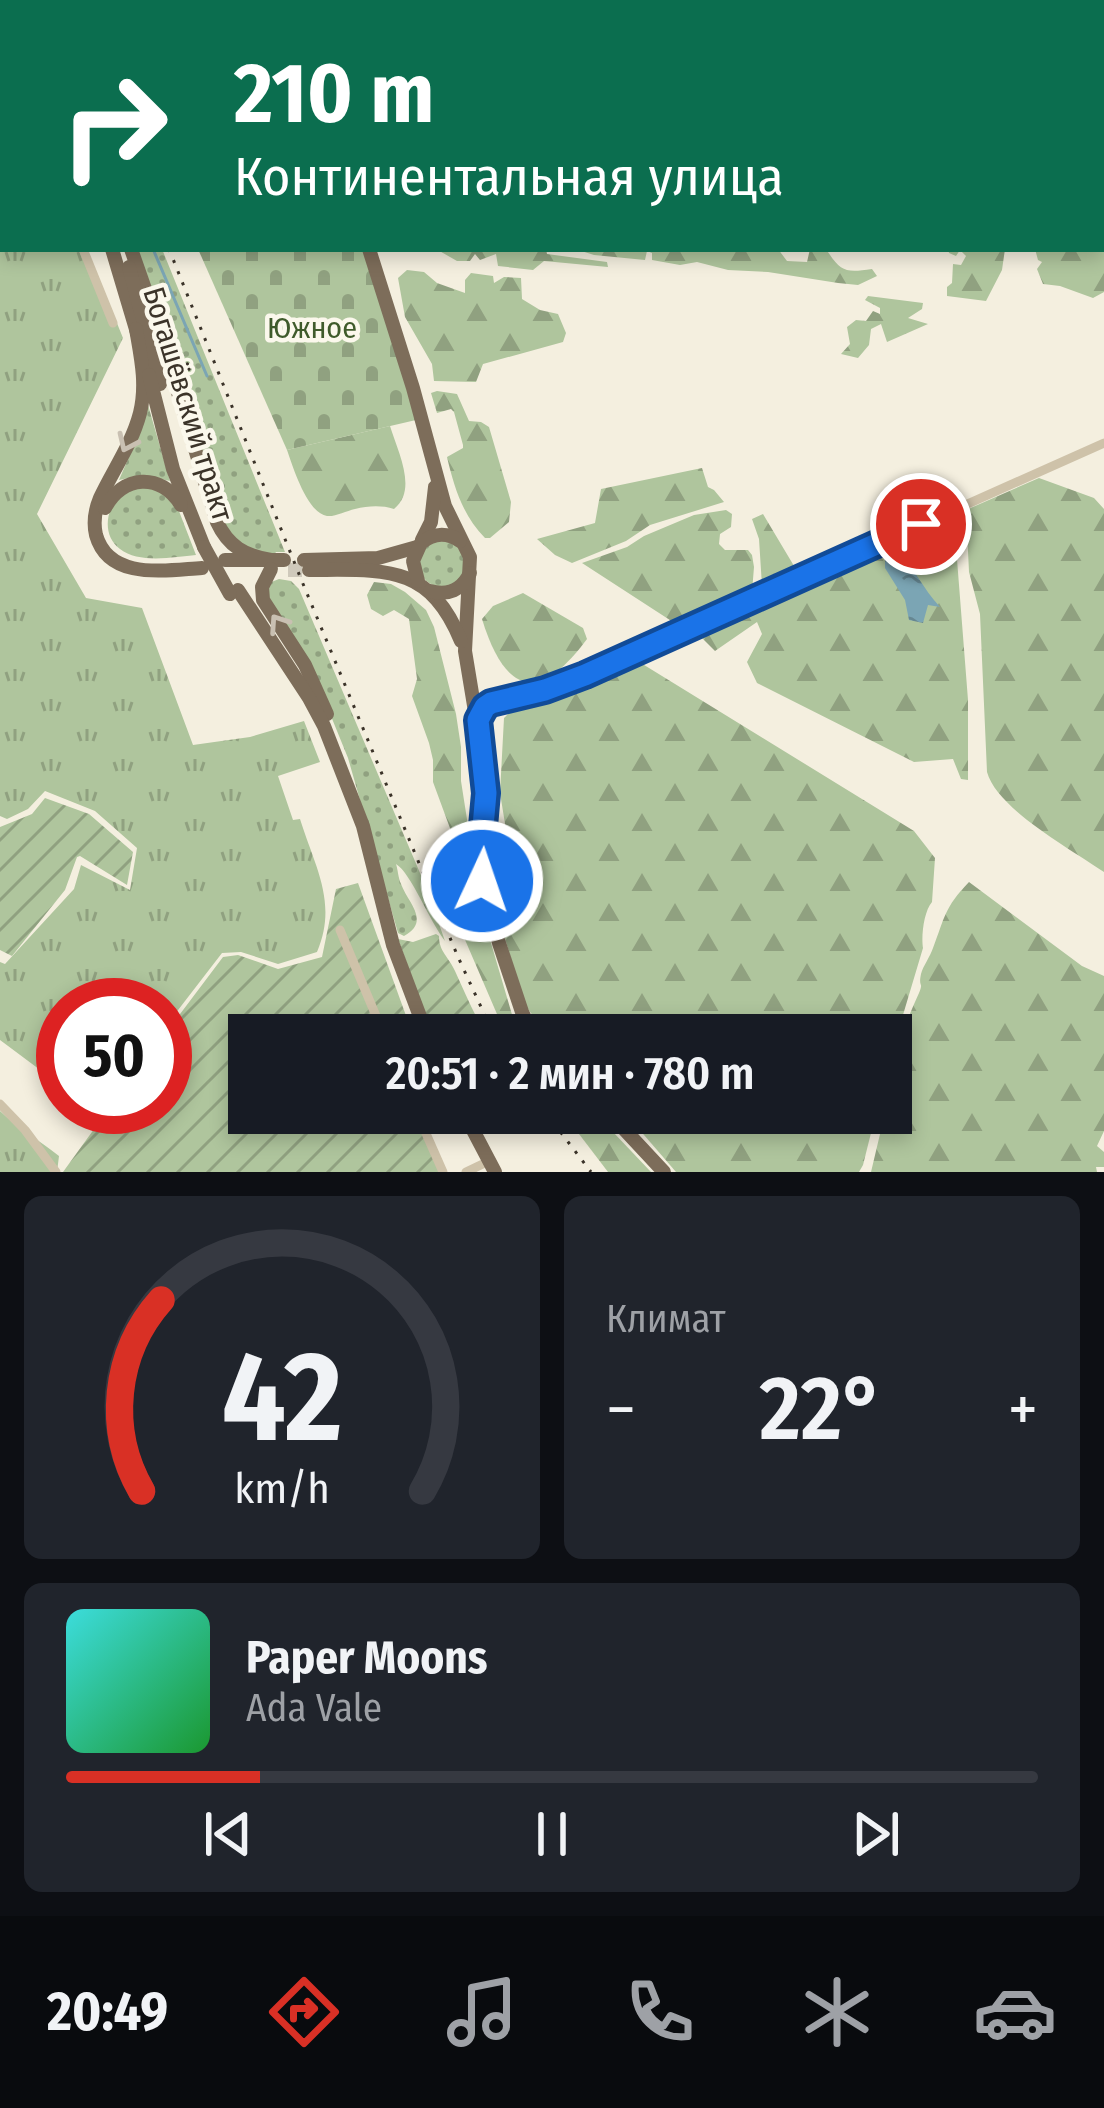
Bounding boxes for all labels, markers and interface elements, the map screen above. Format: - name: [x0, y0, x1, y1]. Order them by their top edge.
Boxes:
- text: 210 m: [234, 43, 434, 144]
- icon: right: [36, 48, 192, 204]
- text: Континентальная улица: [234, 145, 784, 209]
- street label: Богашёвский тракт: [135, 283, 241, 526]
- park label: Южное: [267, 310, 357, 346]
- one-way arrow: [118, 431, 142, 452]
- pin: [870, 473, 972, 575]
- icon: arrive: [888, 491, 954, 557]
- one-way arrow: [271, 614, 293, 636]
- position arrow: [419, 818, 545, 944]
- speed limit sign: 50: [36, 978, 192, 1134]
- text: 20:51 · 2 мин · 780 m: [386, 1047, 754, 1101]
- text: Климат: [606, 1296, 726, 1342]
- text: 42: [222, 1323, 342, 1473]
- text: 22°: [759, 1355, 884, 1463]
- text: −: [606, 1370, 636, 1449]
- text: +: [1008, 1370, 1038, 1449]
- text: km/h: [234, 1462, 330, 1513]
- text: Paper Moons: [246, 1631, 488, 1685]
- text: Ada Vale: [246, 1685, 382, 1731]
- icon: previous: [195, 1801, 261, 1867]
- icon: pause: [519, 1801, 585, 1867]
- icon: next: [843, 1801, 909, 1867]
- icon: directions: [262, 1970, 346, 2054]
- icon: music: [440, 1970, 524, 2054]
- icon: phone: [618, 1970, 702, 2054]
- icon: climate: [795, 1970, 879, 2054]
- icon: car: [973, 1970, 1057, 2054]
- text: 20:49: [47, 1980, 168, 2044]

